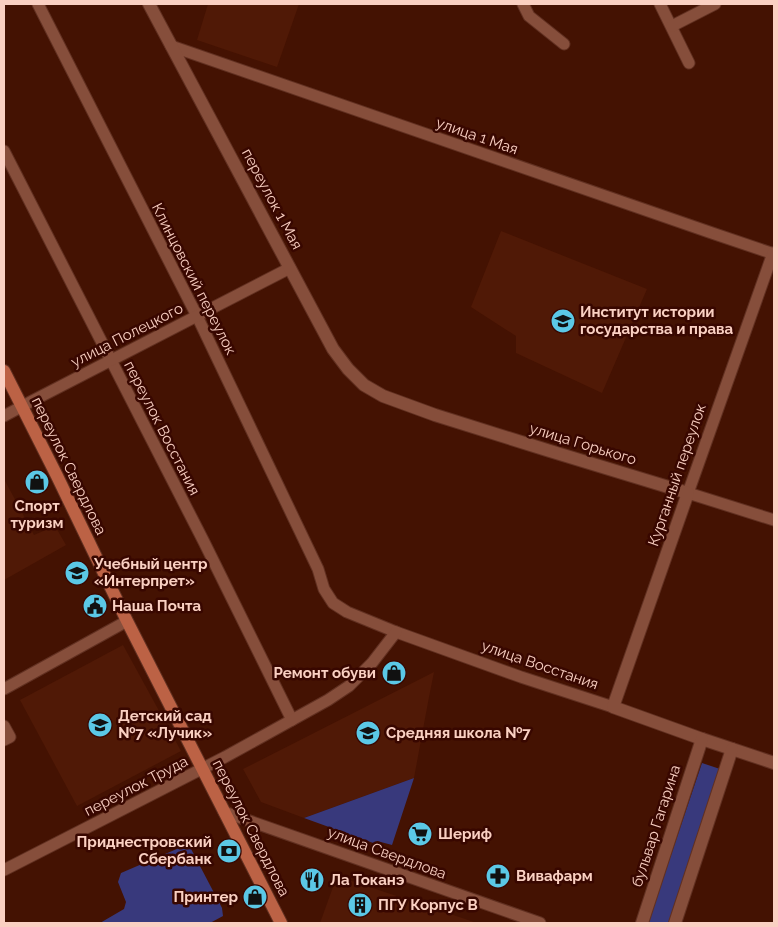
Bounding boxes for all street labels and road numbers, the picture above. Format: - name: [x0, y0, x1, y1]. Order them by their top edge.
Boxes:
- street label: улица 1 Мая: [434, 114, 520, 158]
- street label: переулок 1 Мая: [238, 145, 306, 253]
- street label: Клинцовский переулок: [148, 200, 240, 358]
- street label: улица Полецкого: [68, 299, 186, 371]
- street label: переулок Восстания: [120, 358, 204, 498]
- street label: переулок Свердлова: [28, 394, 110, 538]
- street label: Курганный переулок: [644, 401, 710, 549]
- street label: улица Горького: [527, 419, 639, 469]
- street label: улица Восстания: [479, 637, 601, 693]
- street label: переулок Труда: [81, 752, 191, 820]
- street label: переулок Свердлова: [209, 757, 293, 899]
- street label: бульвар Гагарина: [628, 763, 684, 889]
- street label: улица Свердлова: [325, 823, 449, 883]

